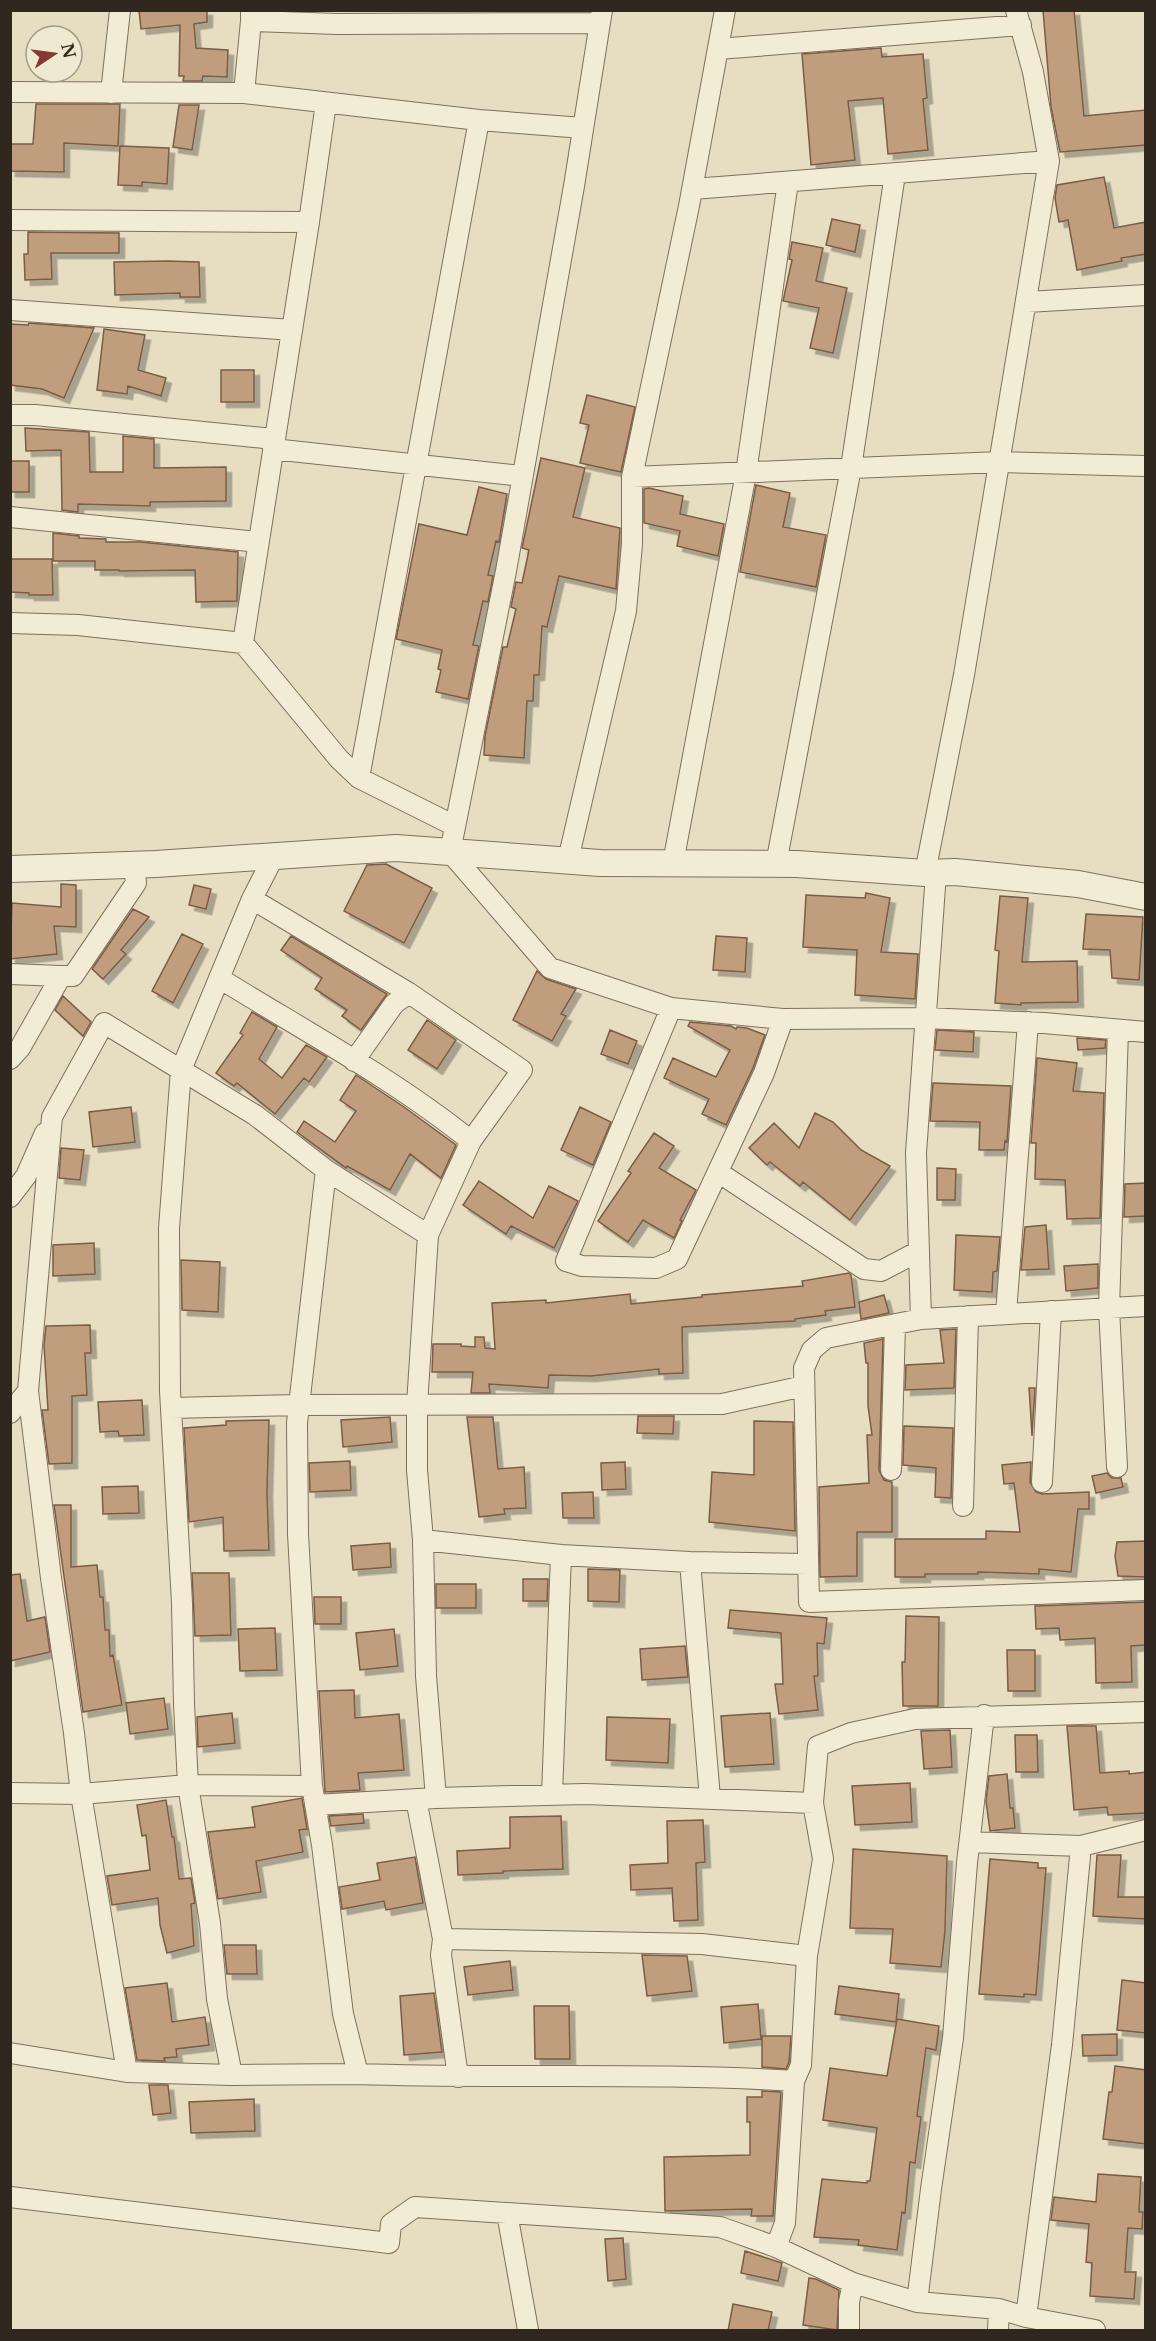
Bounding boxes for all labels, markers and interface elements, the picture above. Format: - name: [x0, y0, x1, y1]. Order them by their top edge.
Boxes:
- north arrow: [24, 24, 84, 84]
- text: N: [57, 41, 80, 60]

